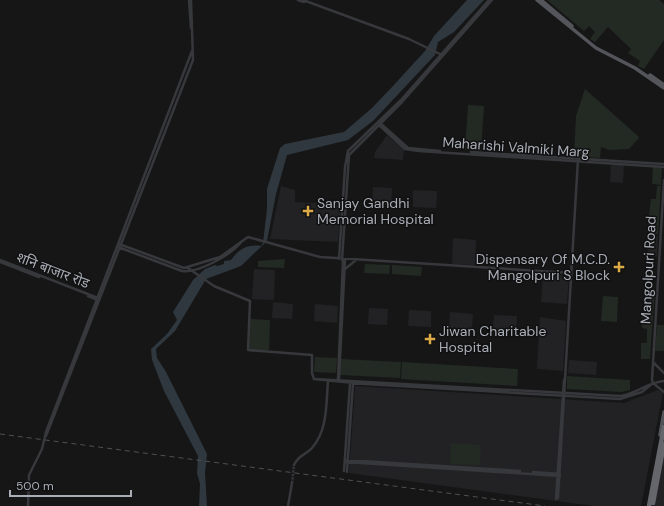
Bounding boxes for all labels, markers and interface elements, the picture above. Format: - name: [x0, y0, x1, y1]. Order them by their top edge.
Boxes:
- street label: Maharishi Valmiki Marg: [442, 133, 590, 161]
- place label: Sanjay Gandhi Memorial Hospital: [317, 194, 434, 228]
- marker: Sanjay Gandhi Memorial Hospital: [302, 205, 314, 217]
- street label: Mangolpuri Road: [636, 216, 660, 324]
- street label: शनि बाजार रोड: [14, 248, 92, 292]
- place label: Dispensary Of M.C.D. Mangolpuri S Block: [476, 250, 610, 284]
- marker: Dispensary Of M.C.D. Mangolpuri S Block: [613, 261, 625, 273]
- place label: Jiwan Charitable Hospital: [439, 322, 546, 356]
- marker: Jiwan Charitable Hospital: [424, 333, 436, 345]
- scale bar: [10, 472, 131, 498]
- text: 500 m: [16, 478, 54, 494]

